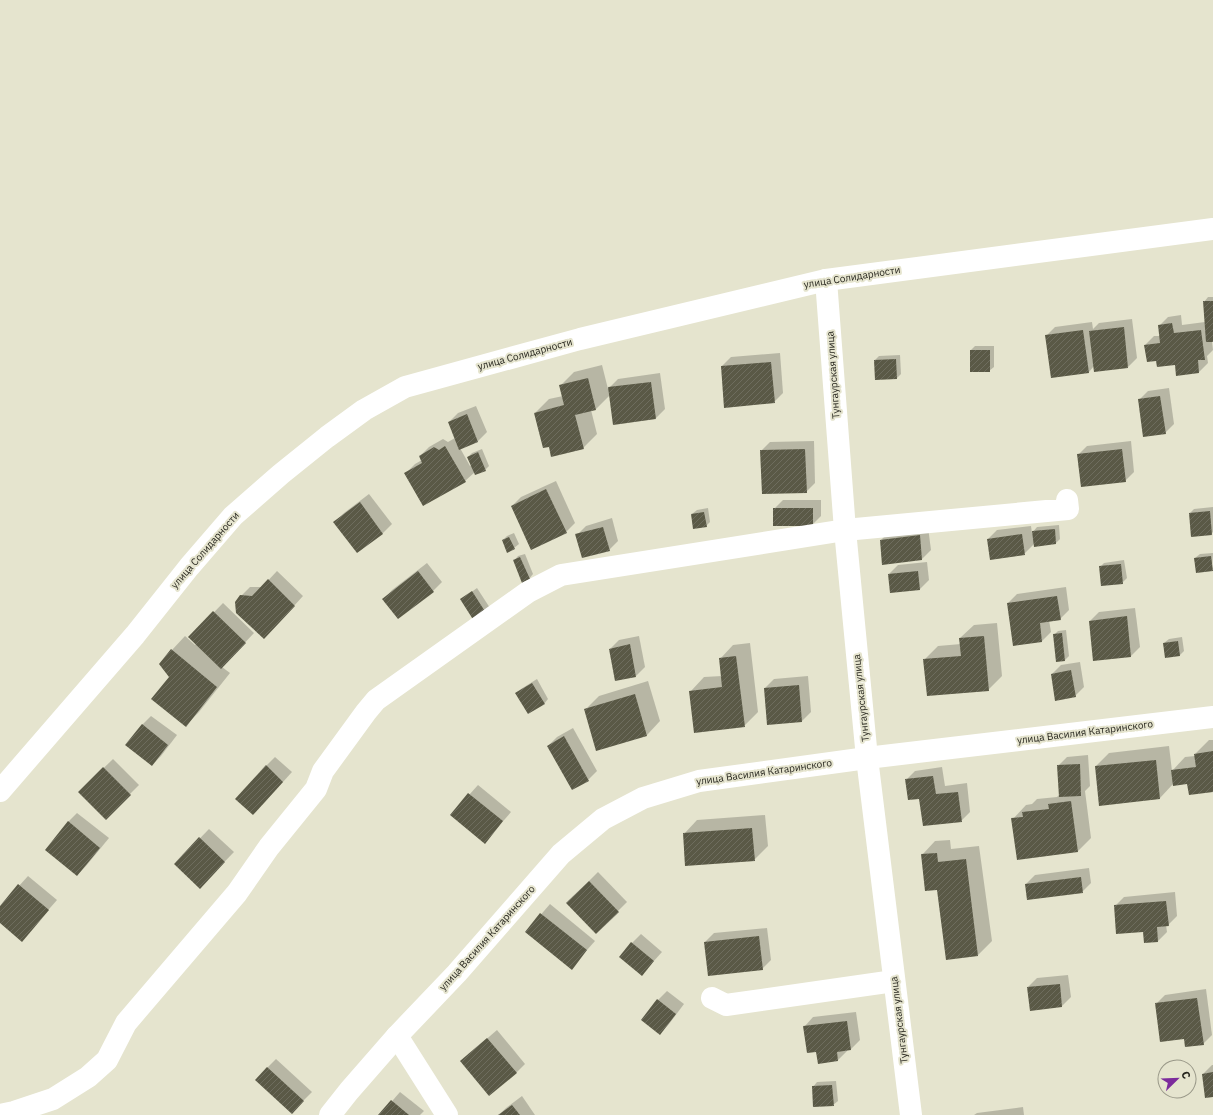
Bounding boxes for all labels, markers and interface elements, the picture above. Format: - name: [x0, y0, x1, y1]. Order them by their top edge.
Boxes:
- street label: улица Солидарности: [803, 263, 901, 291]
- street label: Тунгаурская улица: [823, 330, 843, 419]
- street label: улица Солидарности: [476, 335, 574, 373]
- street label: улица Солидарности: [168, 509, 242, 591]
- street label: Тунгаурская улица: [850, 653, 872, 742]
- street label: улица Василия Катаринского: [1016, 717, 1154, 747]
- street label: улица Василия Катаринского: [695, 756, 833, 788]
- street label: улица Василия Катаринского: [436, 882, 538, 993]
- street label: Тунгаурская улица: [887, 975, 911, 1064]
- north arrow: [1157, 1059, 1197, 1099]
- text: С: [1178, 1069, 1194, 1081]

